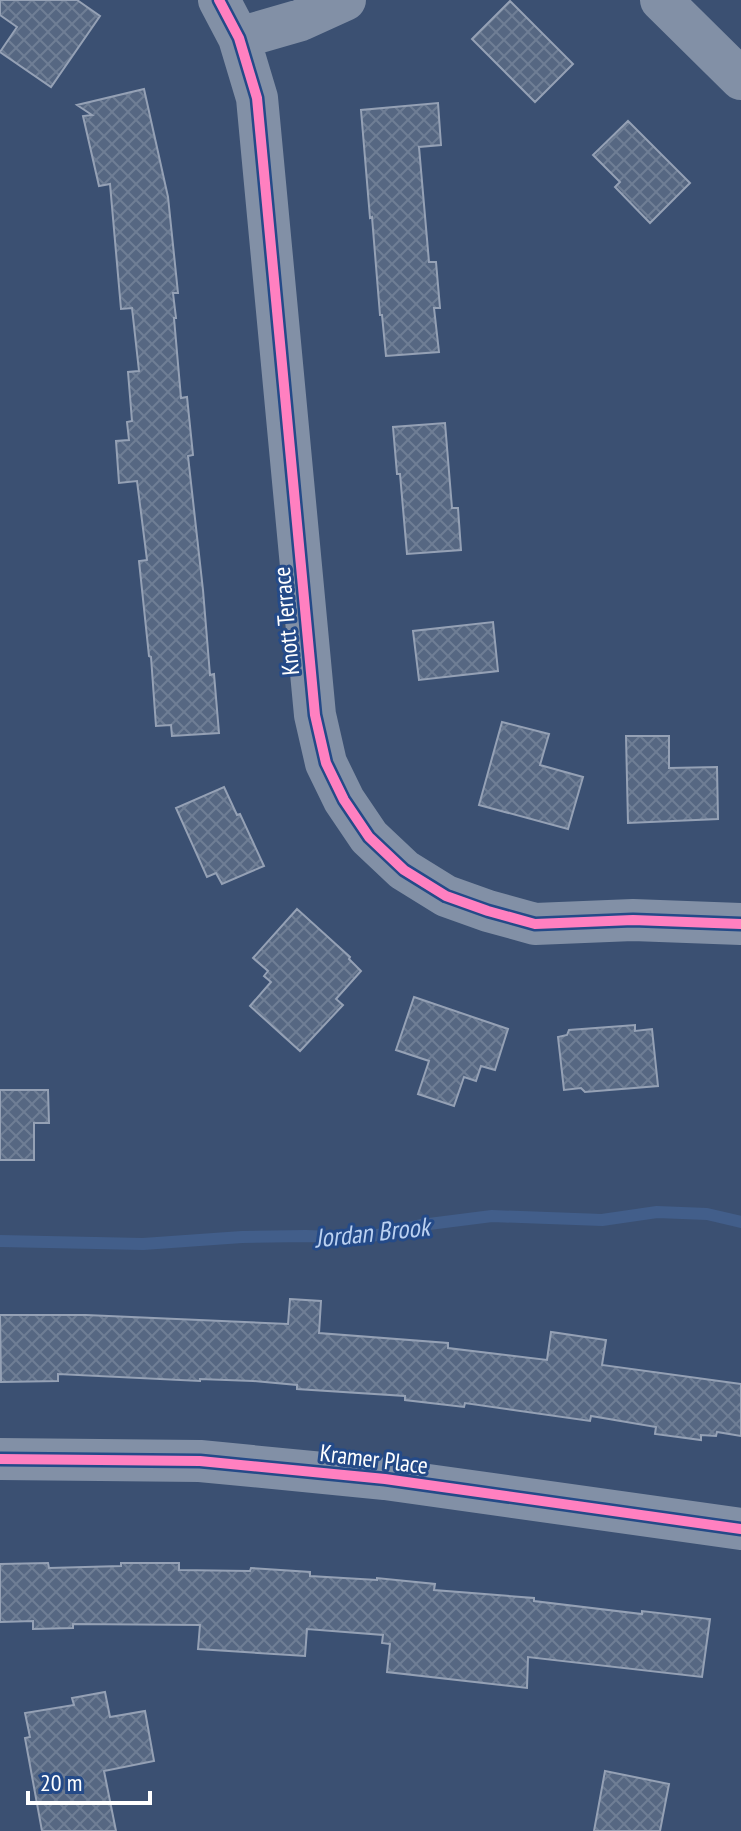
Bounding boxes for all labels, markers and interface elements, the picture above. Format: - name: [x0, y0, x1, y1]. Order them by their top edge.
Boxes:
- street label: Knott Terrace: [266, 565, 306, 677]
- water label: Jordan Brook: [312, 1209, 434, 1255]
- street label: Kramer Place: [318, 1437, 430, 1481]
- scale bar: [28, 1755, 150, 1805]
- text: 20 m: [40, 1767, 82, 1798]

